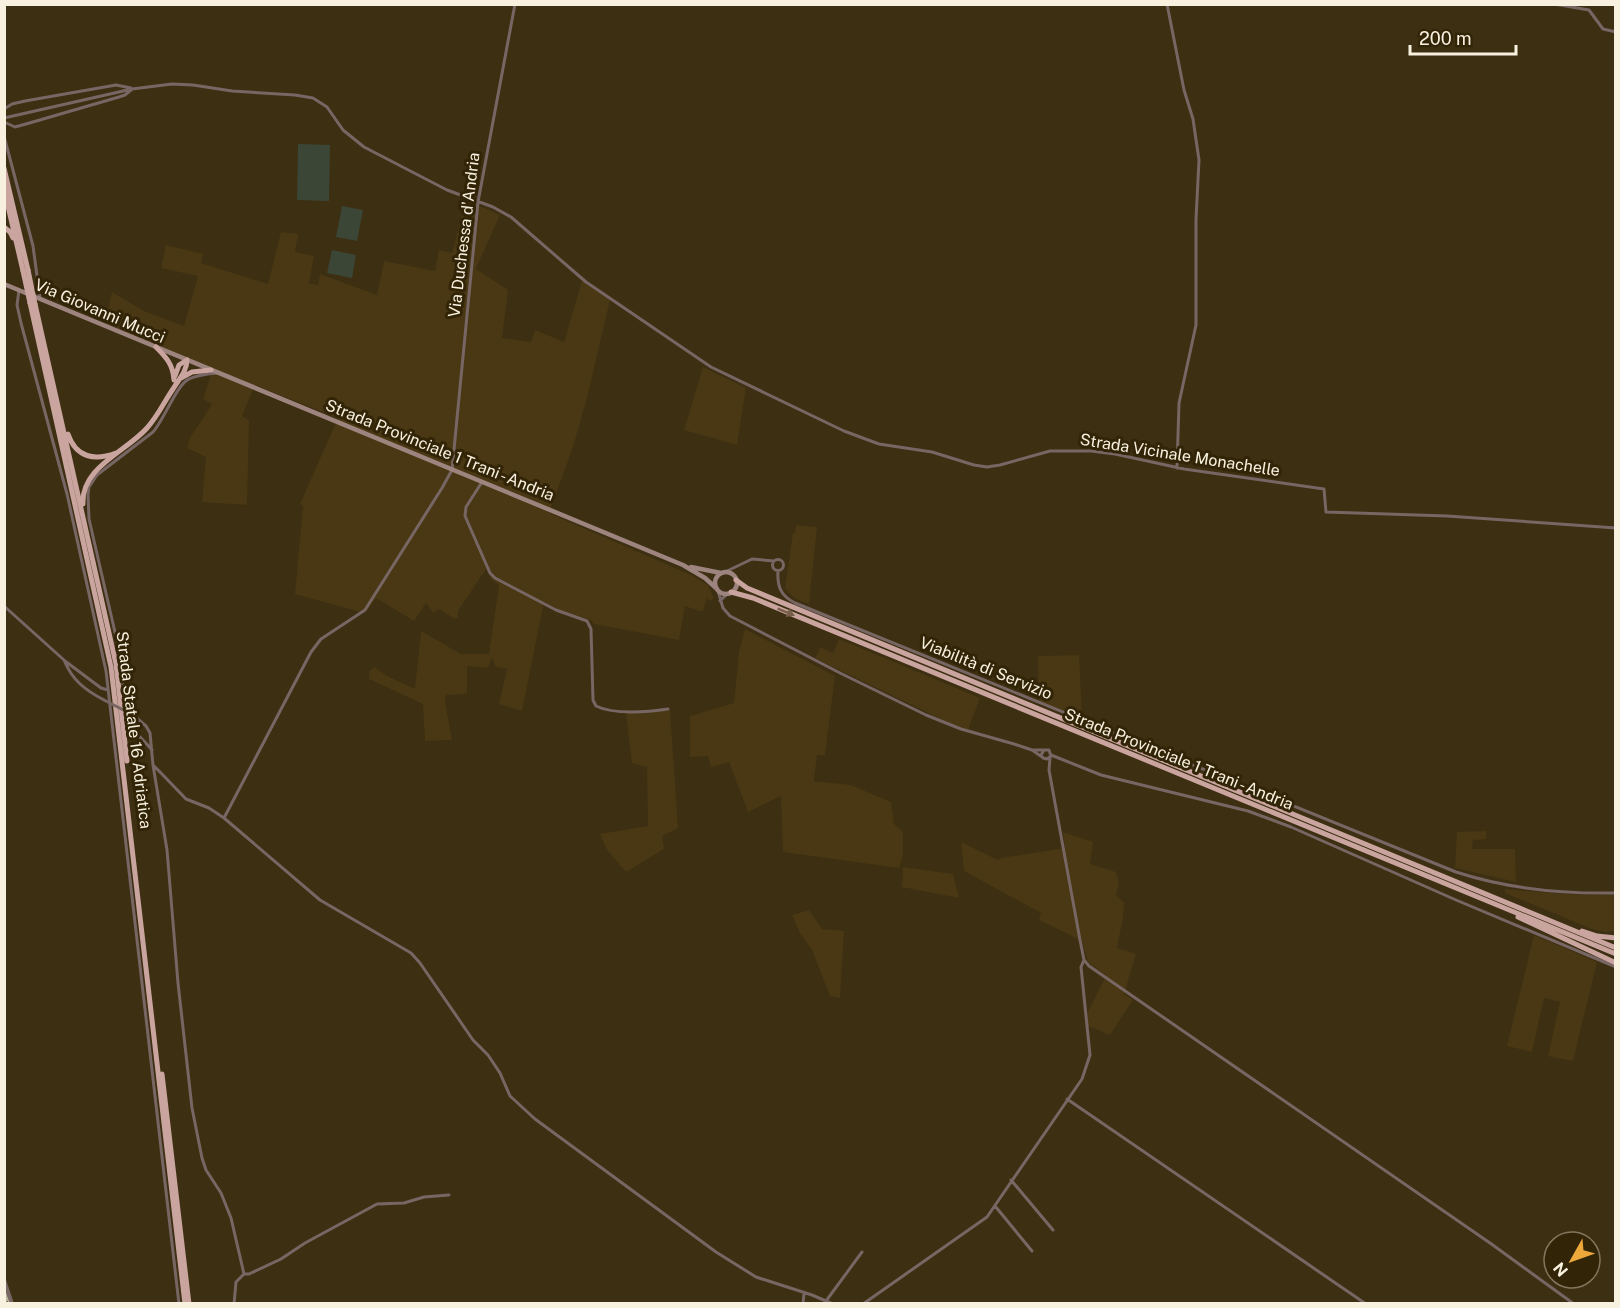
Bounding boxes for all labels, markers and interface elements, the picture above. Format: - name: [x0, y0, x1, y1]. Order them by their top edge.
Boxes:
- scale bar: [1410, 18, 1516, 56]
- text: 200 m: [1419, 28, 1472, 49]
- street label: Via Duchessa d'Andria: [444, 151, 484, 319]
- street label: Via Giovanni Mucci: [32, 275, 168, 347]
- street label: Strada Provinciale 1 Trani - Andria: [323, 395, 557, 505]
- street label: Strada Vicinale Monachelle: [1079, 430, 1281, 480]
- one-way arrow: [777, 608, 795, 617]
- street label: Strada Statale 16 Adriatica: [112, 630, 156, 830]
- street label: Viabilità di Servizio: [917, 633, 1055, 703]
- street label: Strada Provinciale 1 Trani - Andria: [1062, 704, 1296, 814]
- north arrow: [1542, 1230, 1602, 1290]
- text: N: [1550, 1258, 1572, 1280]

